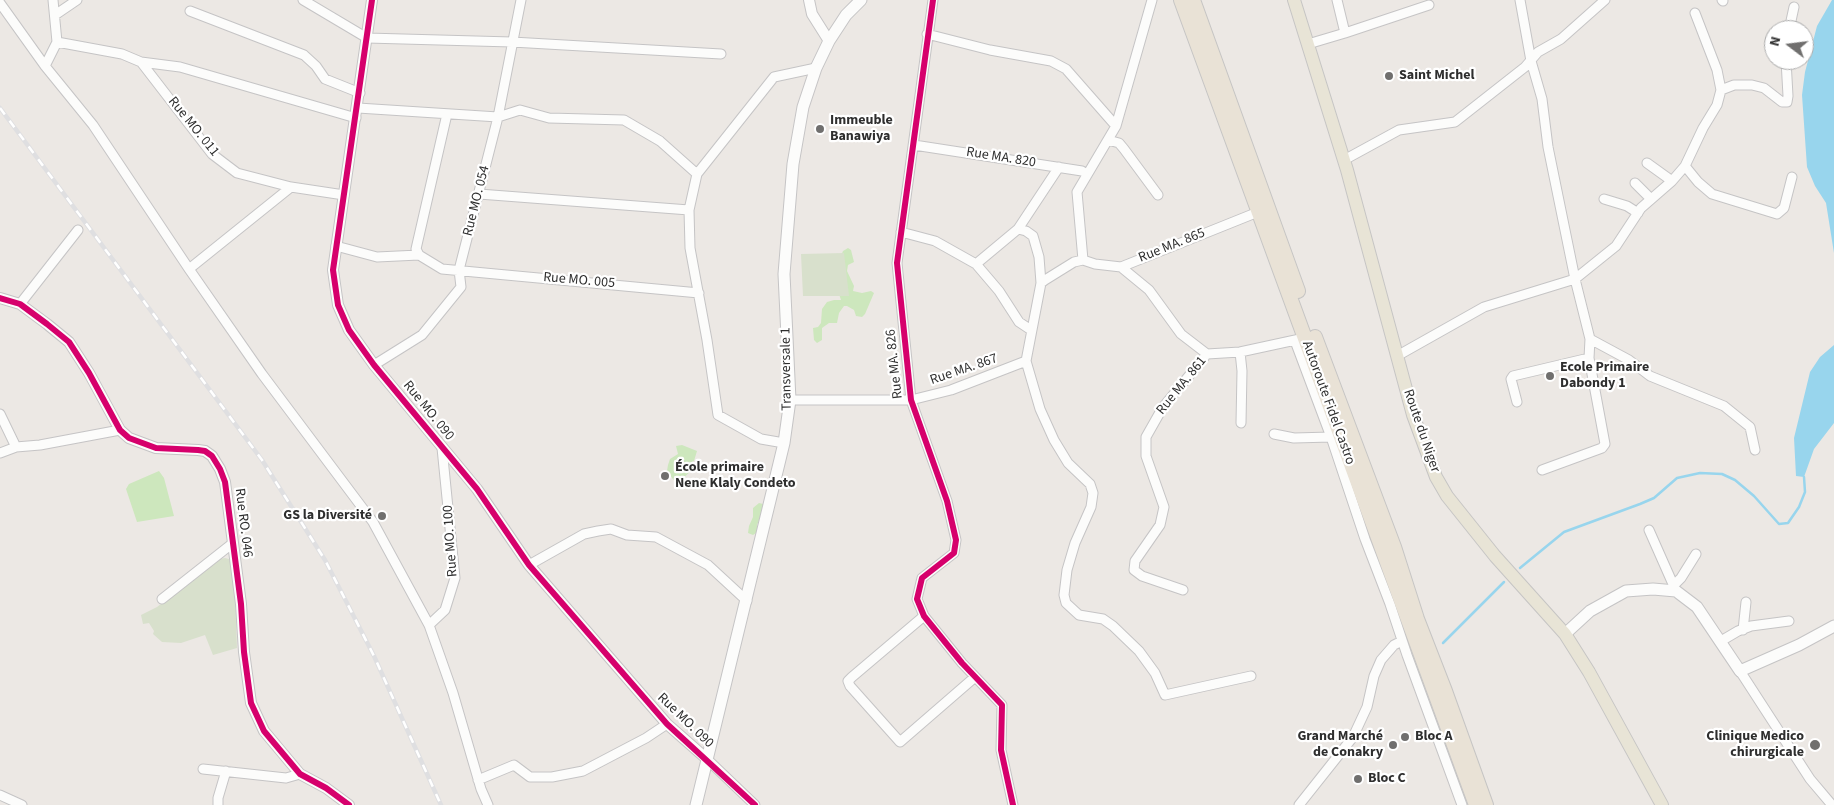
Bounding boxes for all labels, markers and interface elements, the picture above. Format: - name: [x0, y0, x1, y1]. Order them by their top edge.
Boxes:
- north arrow: [1764, 20, 1814, 70]
- text: N: [1765, 34, 1786, 48]
- place label: Saint Michel: [1399, 68, 1475, 84]
- marker: Saint Michel: [1383, 70, 1395, 82]
- street label: Rue MO. 011: [164, 94, 222, 160]
- place label: Immeuble Banawiya: [830, 113, 893, 146]
- marker: Immeuble Banawiya: [814, 123, 826, 135]
- street label: Rue MA. 820: [965, 144, 1037, 172]
- street label: Rue MO. 054: [460, 164, 494, 238]
- street label: Rue MA. 865: [1136, 225, 1208, 267]
- street label: Rue MO. 005: [542, 269, 616, 293]
- street label: Transversale 1: [778, 327, 796, 411]
- street label: Rue MA. 826: [883, 328, 907, 400]
- street label: Autoroute Fidel Castro: [1298, 339, 1358, 467]
- street label: Rue MA. 867: [928, 351, 1000, 389]
- street label: Rue MA. 861: [1153, 353, 1211, 419]
- place label: Ecole Primaire Dabondy 1: [1560, 360, 1649, 392]
- marker: Ecole Primaire Dabondy 1: [1544, 370, 1556, 382]
- street label: Rue MO. 090: [399, 378, 457, 444]
- street label: Route du Niger: [1399, 387, 1443, 475]
- place label: École primaire Nene Klaly Condeto: [675, 460, 796, 492]
- marker: École primaire Nene Klaly Condeto: [659, 470, 671, 482]
- street label: Rue RO. 046: [230, 487, 256, 559]
- street label: Rue MO. 100: [440, 505, 462, 577]
- place label: GS la Diversité: [283, 508, 372, 524]
- marker: GS la Diversité: [376, 510, 388, 522]
- street label: Rue MO. 090: [653, 690, 717, 752]
- place label: Grand Marché de Conakry: [1297, 729, 1383, 762]
- place label: Bloc A: [1415, 729, 1453, 745]
- place label: Clinique Medico chirurgicale: [1706, 729, 1804, 762]
- marker: Bloc A: [1399, 731, 1411, 743]
- marker: Clinique Medico chirurgicale: [1808, 738, 1822, 752]
- marker: Grand Marché de Conakry: [1387, 739, 1399, 751]
- place label: Bloc C: [1368, 771, 1406, 787]
- marker: Bloc C: [1352, 773, 1364, 785]

